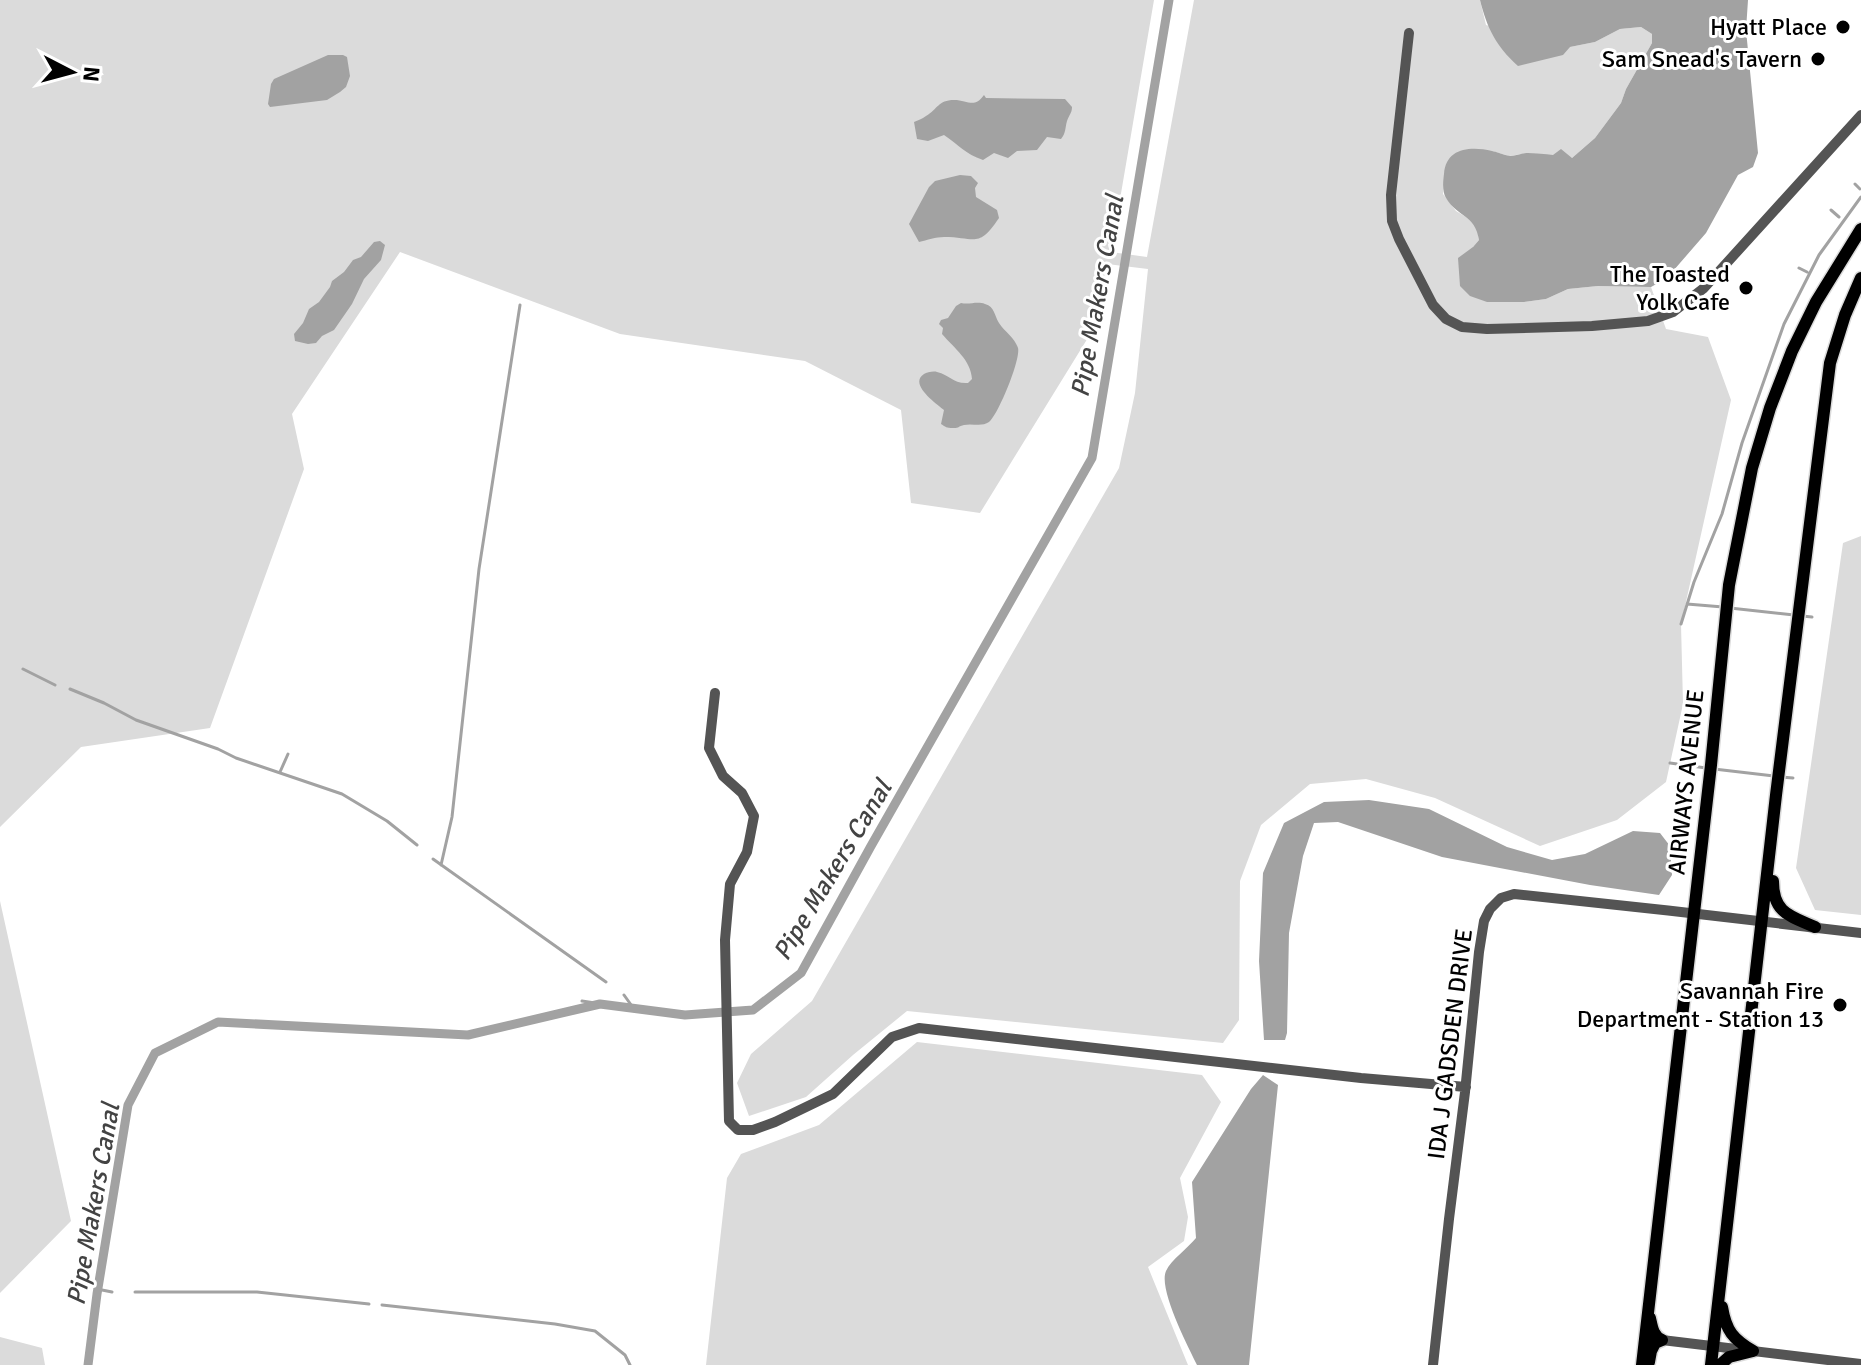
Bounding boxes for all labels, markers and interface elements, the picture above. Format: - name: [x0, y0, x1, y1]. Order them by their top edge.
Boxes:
- place label: Hyatt Place: [1710, 12, 1827, 42]
- marker: Hyatt Place: [1834, 18, 1852, 36]
- north arrow: [32, 32, 112, 112]
- place label: Sam Snead's Tavern: [1602, 44, 1802, 74]
- marker: Sam Snead's Tavern: [1809, 50, 1827, 68]
- text: N: [77, 65, 106, 83]
- water label: Pipe Makers Canal: [1064, 190, 1132, 400]
- place label: The Toasted Yolk Cafe: [1610, 259, 1730, 317]
- marker: The Toasted Yolk Cafe: [1737, 279, 1755, 297]
- street label: AIRWAYS AVENUE: [1661, 688, 1711, 876]
- water label: Pipe Makers Canal: [767, 773, 900, 966]
- street label: IDA J GADSDEN DRIVE: [1421, 927, 1479, 1161]
- place label: Savannah Fire Department - Station 13: [1577, 976, 1824, 1034]
- marker: Savannah Fire Department - Station 13: [1831, 996, 1849, 1014]
- water label: Pipe Makers Canal: [60, 1098, 128, 1308]

